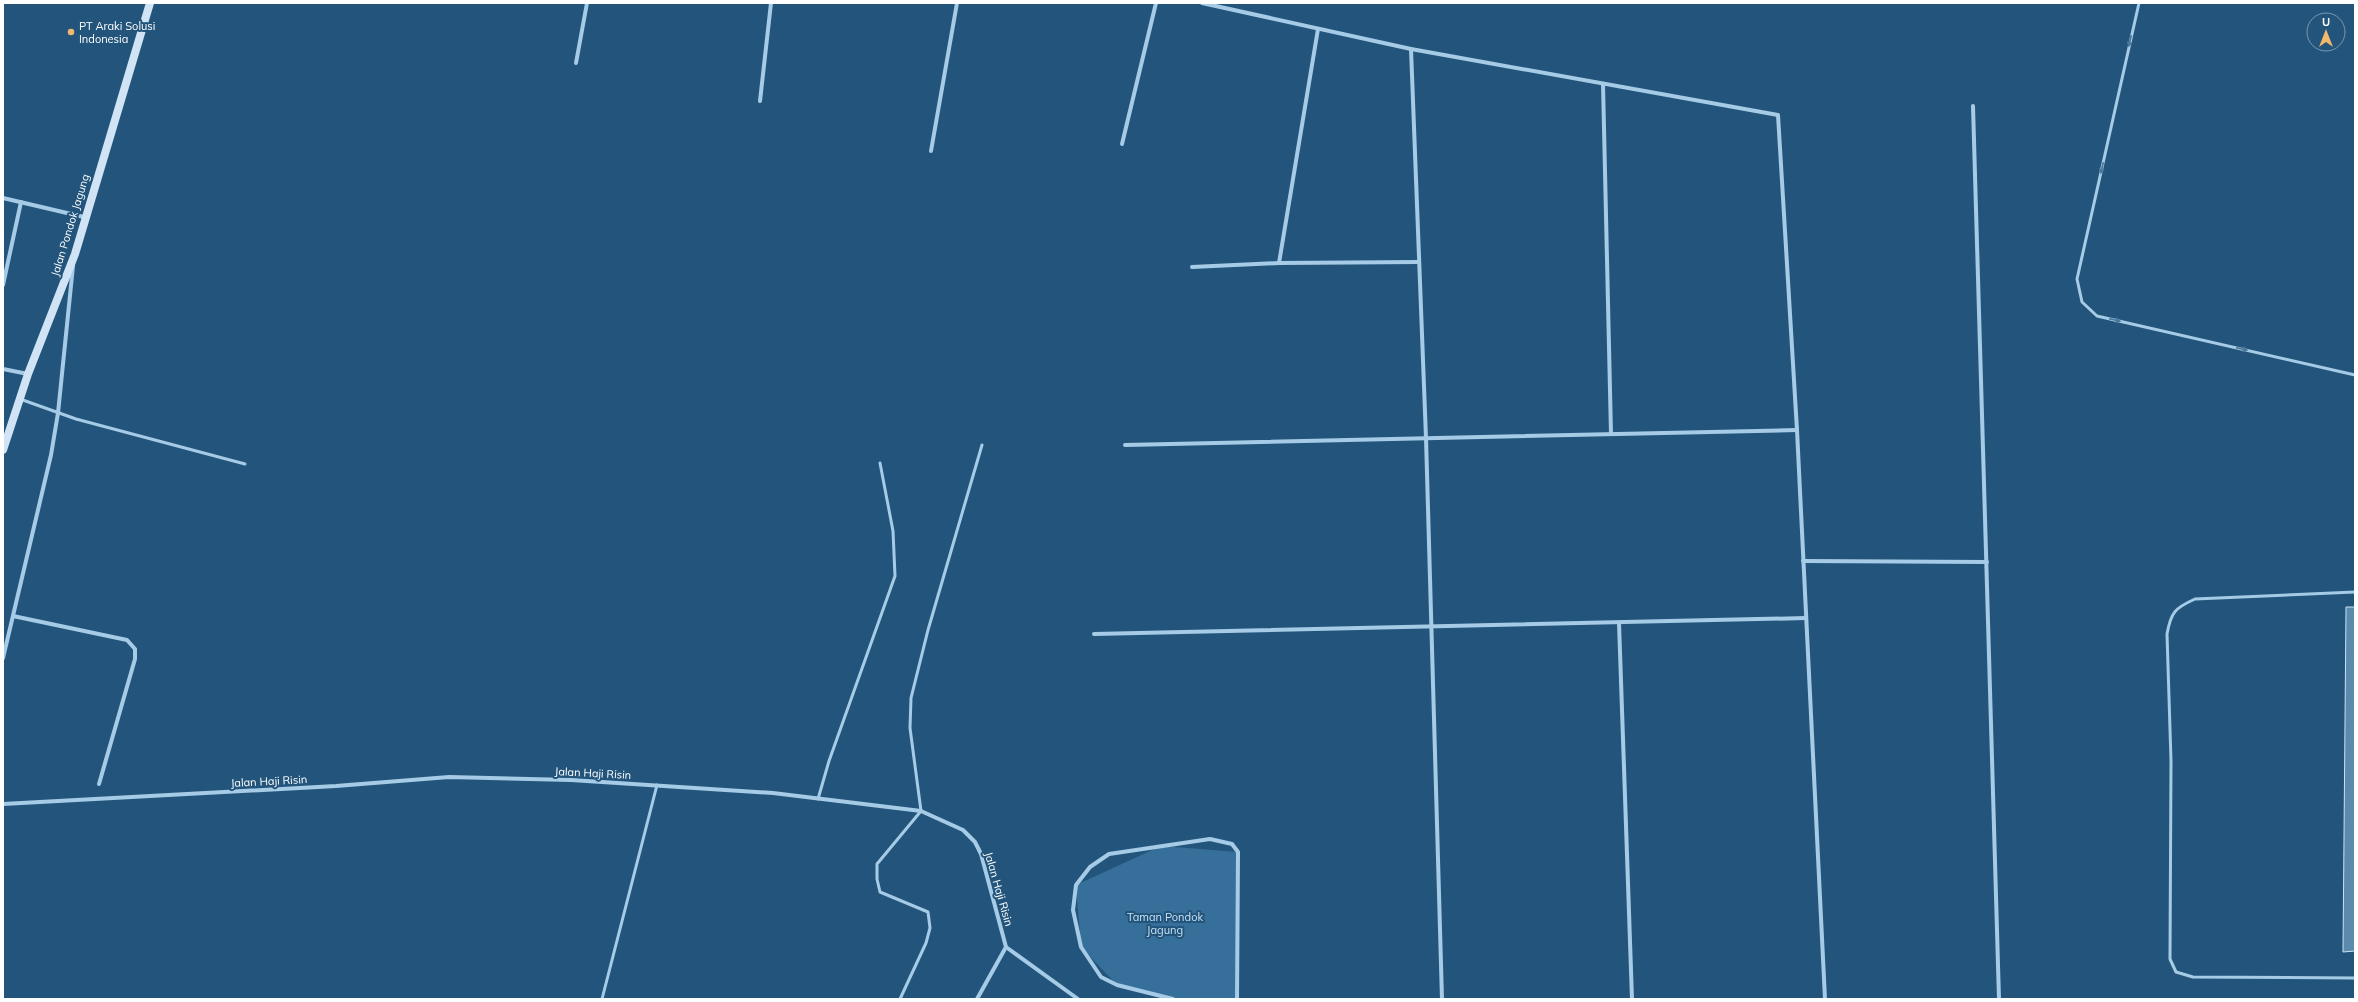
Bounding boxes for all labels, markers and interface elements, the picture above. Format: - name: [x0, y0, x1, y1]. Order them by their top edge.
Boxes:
- north arrow: [2306, 12, 2346, 52]
- text: U: [2322, 15, 2330, 29]
- place label: PT Araki Solusi Indonesia: [79, 19, 155, 46]
- marker: PT Araki Solusi Indonesia: [66, 27, 76, 37]
- one-way arrow: [2127, 35, 2133, 47]
- one-way arrow: [2099, 162, 2105, 174]
- street label: Jalan Pondok Jagung: [48, 172, 92, 278]
- one-way arrow: [2109, 317, 2121, 323]
- one-way arrow: [2235, 346, 2248, 352]
- street label: Jalan Haji Risin: [554, 764, 632, 782]
- street label: Jalan Haji Risin: [230, 772, 308, 790]
- street label: Jalan Haji Risin: [982, 850, 1016, 928]
- park label: Taman Pondok Jagung: [1127, 910, 1203, 937]

